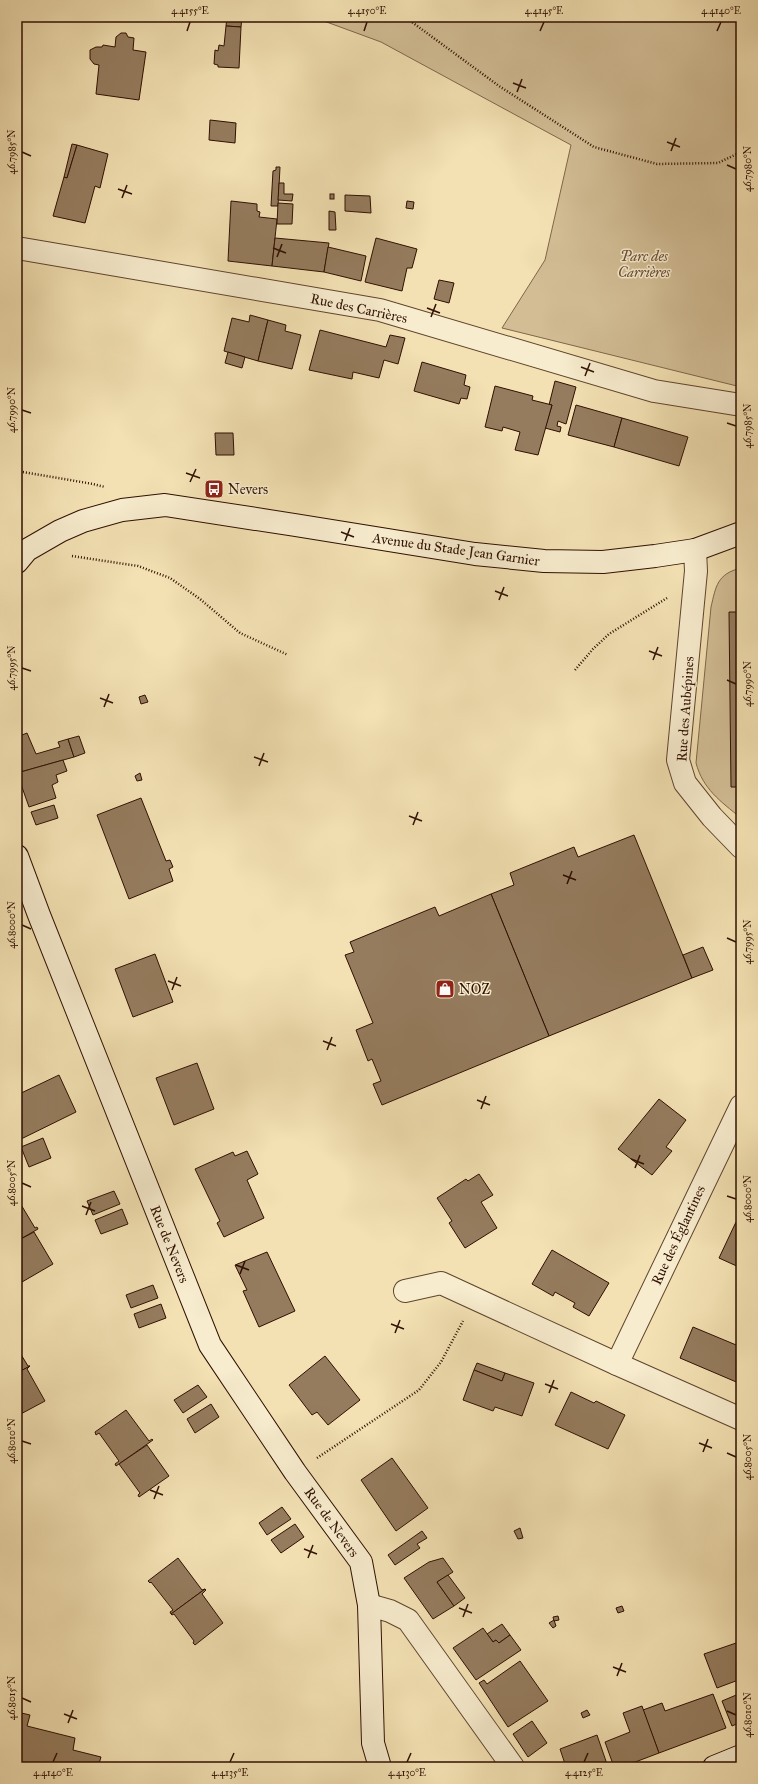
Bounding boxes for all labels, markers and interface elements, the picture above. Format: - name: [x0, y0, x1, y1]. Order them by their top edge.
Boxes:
- text: 4.4155°E: [171, 5, 209, 17]
- text: 4.4150°E: [348, 5, 386, 17]
- text: 4.4145°E: [525, 5, 563, 17]
- text: 4.4140°E: [701, 5, 741, 17]
- text: 46.7985°N: [6, 129, 18, 174]
- text: 46.7980°N: [742, 145, 754, 192]
- park label: Parc des Carrières: [618, 248, 671, 281]
- street label: Rue des Carrières: [309, 290, 409, 327]
- text: 46.7990°N: [6, 386, 18, 433]
- text: 46.7985°N: [742, 403, 754, 448]
- bus stop icon: Nevers: [203, 478, 225, 500]
- place label: Nevers: [228, 481, 268, 498]
- street label: Avenue du Stade Jean Garnier: [370, 529, 541, 571]
- text: 46.7995°N: [6, 645, 18, 691]
- street label: Rue des Aubépines: [673, 656, 698, 762]
- text: 46.7990°N: [742, 660, 754, 707]
- text: 46.8000°N: [6, 901, 18, 949]
- text: 46.7995°N: [742, 919, 754, 965]
- shop icon: NOZ: [434, 978, 456, 1000]
- place label: NOZ: [459, 981, 490, 998]
- text: 46.8005°N: [6, 1159, 18, 1206]
- text: 46.8000°N: [742, 1175, 754, 1223]
- street label: Rue des Églantines: [646, 1182, 709, 1288]
- street label: Rue de Nevers: [146, 1203, 193, 1285]
- text: 46.8010°N: [6, 1418, 18, 1464]
- text: 46.8005°N: [742, 1433, 754, 1480]
- street label: Rue de Nevers: [301, 1484, 363, 1560]
- text: 46.8015°N: [6, 1675, 18, 1720]
- text: 46.8010°N: [742, 1692, 754, 1738]
- text: 4.4140°E: [33, 1767, 73, 1779]
- text: 4.4135°E: [212, 1767, 248, 1779]
- text: 4.4130°E: [388, 1767, 426, 1779]
- text: 4.4125°E: [565, 1767, 603, 1779]

